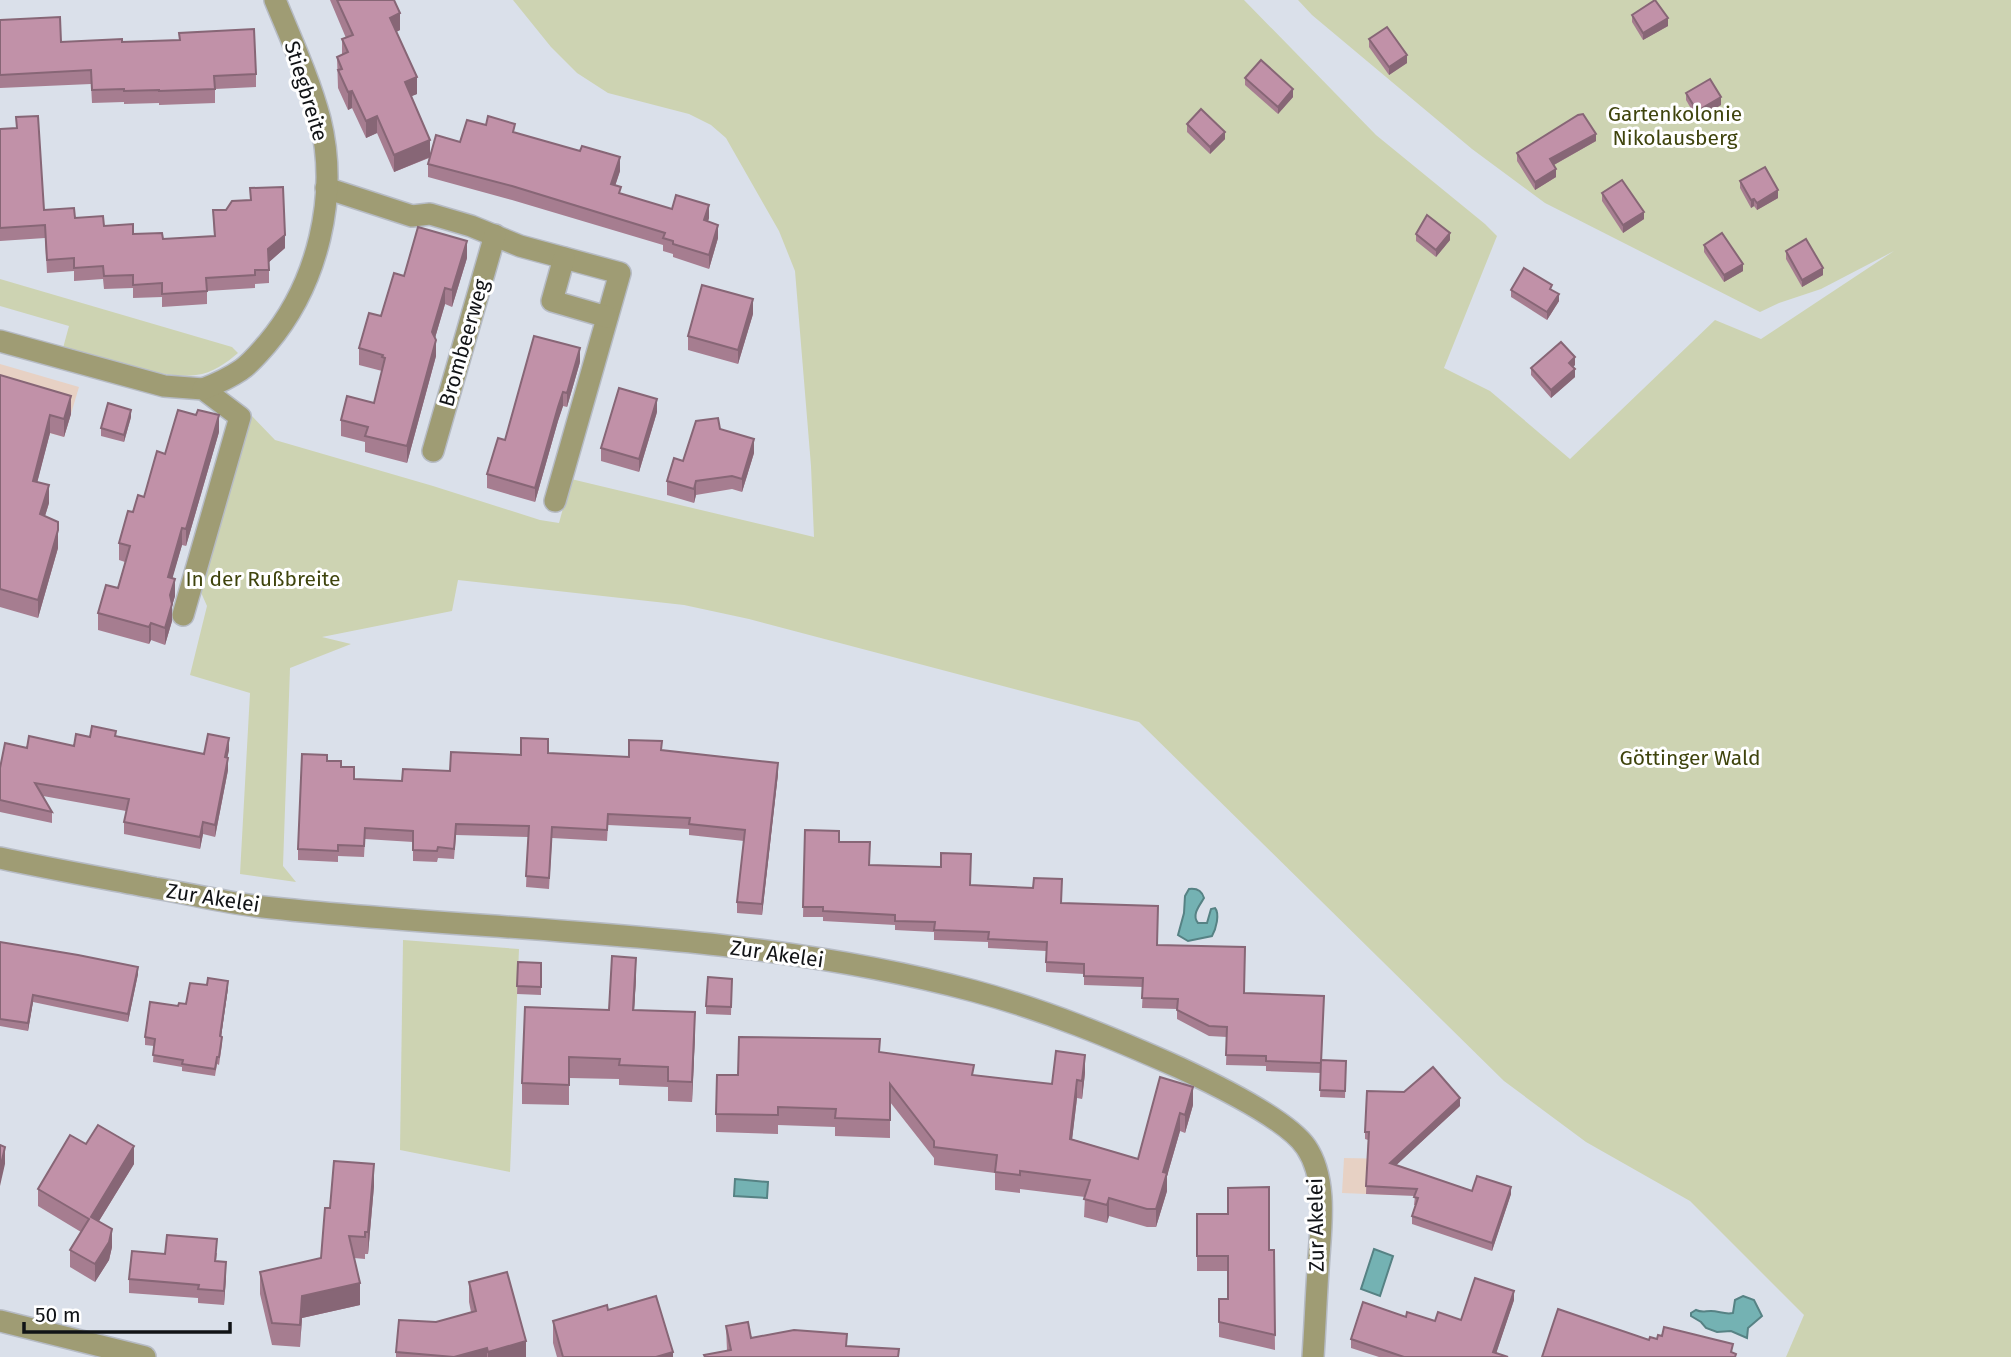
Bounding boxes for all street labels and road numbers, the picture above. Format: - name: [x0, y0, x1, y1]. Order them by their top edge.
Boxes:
- street label: Stiegbreite: [278, 38, 334, 144]
- street label: Brombeerweg: [433, 276, 495, 410]
- street label: Zur Akelei: [165, 878, 261, 918]
- street label: Zur Akelei: [729, 935, 825, 973]
- street label: Zur Akelei: [1302, 1178, 1330, 1272]

